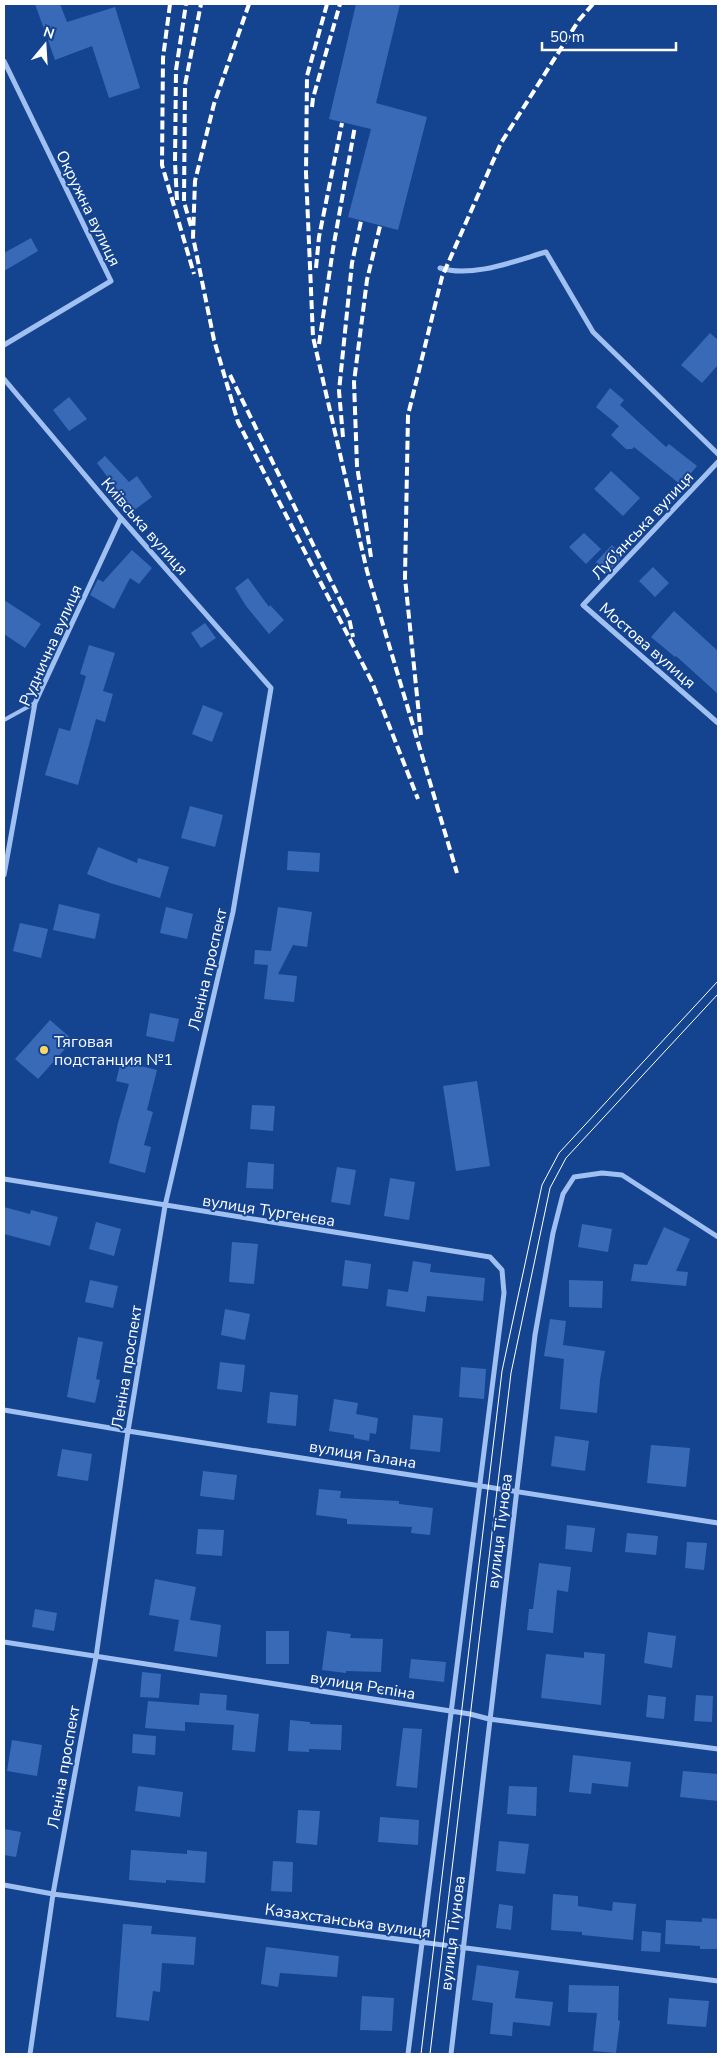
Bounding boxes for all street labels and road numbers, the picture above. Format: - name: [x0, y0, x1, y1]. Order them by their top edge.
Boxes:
- street label: Окружна вулиця: [50, 147, 126, 270]
- street label: Луб'янська вулиця: [587, 467, 699, 585]
- street label: Київська вулиця: [96, 473, 193, 580]
- street label: Руднична вулиця: [14, 581, 88, 710]
- street label: Мостова вулиця: [594, 598, 700, 694]
- street label: Леніна проспект: [183, 905, 233, 1033]
- street label: вулиця Тургенєва: [201, 1190, 337, 1232]
- street label: Леніна проспект: [106, 1303, 148, 1431]
- street label: вулиця Галана: [308, 1436, 418, 1474]
- street label: вулиця Тіунова: [482, 1473, 518, 1590]
- street label: вулиця Рєпіна: [309, 1667, 417, 1705]
- street label: Леніна проспект: [42, 1703, 86, 1831]
- street label: вулиця Тіунова: [435, 1875, 471, 1992]
- street label: Казахстанська вулиця: [264, 1898, 432, 1944]

